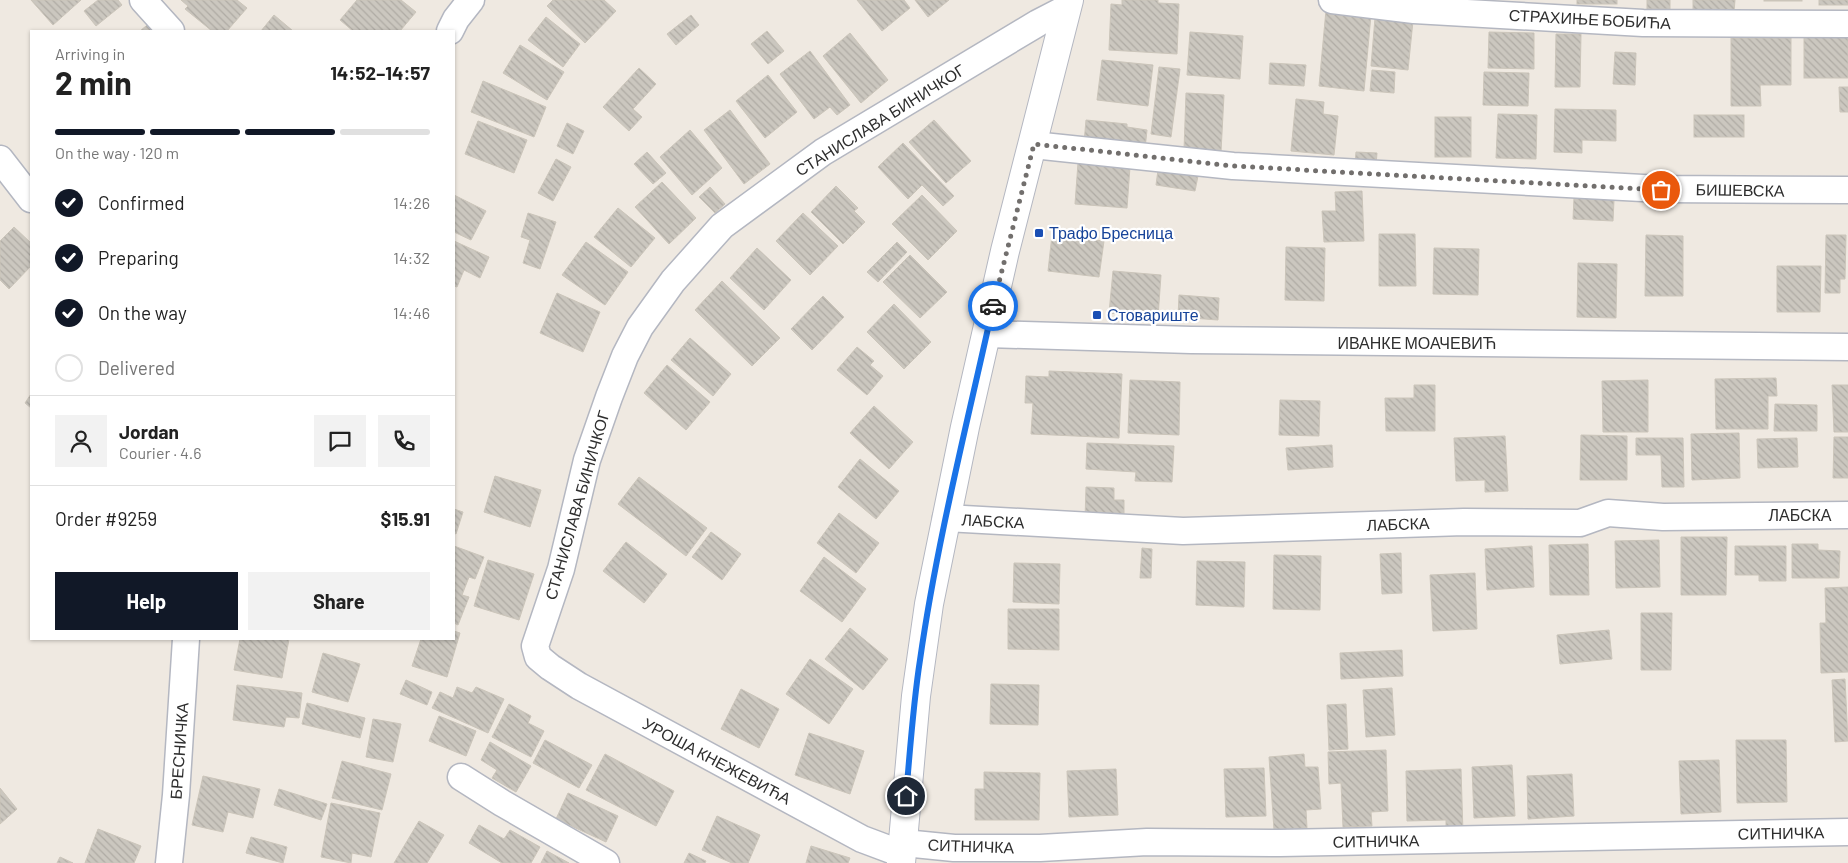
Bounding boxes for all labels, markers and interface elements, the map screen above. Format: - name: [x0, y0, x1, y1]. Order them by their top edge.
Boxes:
- street label: СТРАХИЊЕ БОБИЋА: [1508, 5, 1672, 32]
- text: Arriving in: [55, 44, 125, 63]
- street label: СТАНИСЛАВА БИНИЧКОГ: [792, 59, 968, 180]
- text: 14:52–14:57: [330, 61, 430, 84]
- text: 2 min: [55, 63, 132, 101]
- text: On the way · 120 m: [55, 143, 179, 162]
- pin: [1640, 169, 1682, 211]
- icon: bag: [1647, 176, 1675, 204]
- street label: БИШЕВСКА: [1695, 179, 1785, 200]
- icon: check: [55, 189, 83, 217]
- text: Confirmed: [98, 191, 185, 214]
- text: 14:26: [393, 193, 430, 212]
- place label: Трафо Бресница: [1049, 223, 1173, 242]
- marker: Трафо Бресница: [1033, 227, 1045, 239]
- icon: check: [55, 244, 83, 272]
- text: Preparing: [98, 246, 179, 269]
- text: 14:32: [393, 248, 430, 267]
- courier: [968, 281, 1018, 331]
- icon: car: [979, 292, 1007, 320]
- icon: check: [55, 299, 83, 327]
- text: On the way: [98, 301, 187, 324]
- text: 14:46: [393, 303, 430, 322]
- place label: Стовариште: [1107, 305, 1199, 324]
- marker: Стовариште: [1091, 309, 1103, 321]
- street label: ИВАНКЕ МОАЧЕВИЋ: [1337, 333, 1497, 352]
- text: Delivered: [98, 356, 175, 379]
- street label: СТАНИСЛАВА БИНИЧКОГ: [540, 408, 613, 602]
- button: person: [55, 415, 107, 467]
- button: chat: [314, 415, 366, 467]
- button: phone: [378, 415, 430, 467]
- text: Jordan: [119, 420, 179, 443]
- text: Courier · 4.6: [119, 443, 202, 462]
- street label: ЛАБСКА: [1768, 505, 1832, 524]
- text: Order #9259: [55, 507, 157, 530]
- text: $15.91: [381, 507, 430, 530]
- street label: ЛАБСКА: [961, 509, 1025, 532]
- street label: ЛАБСКА: [1366, 513, 1430, 534]
- button: Help: [55, 572, 238, 630]
- button: Share: [248, 572, 430, 630]
- street label: БРЕСНИЧКА: [166, 702, 191, 800]
- street label: УРОША КНЕЖЕВИЋА: [640, 713, 795, 808]
- pin: [885, 775, 927, 817]
- icon: home: [892, 782, 920, 810]
- street label: СИТНИЧКА: [1738, 822, 1825, 843]
- street label: СИТНИЧКА: [1333, 830, 1420, 851]
- street label: СИТНИЧКА: [927, 834, 1015, 857]

